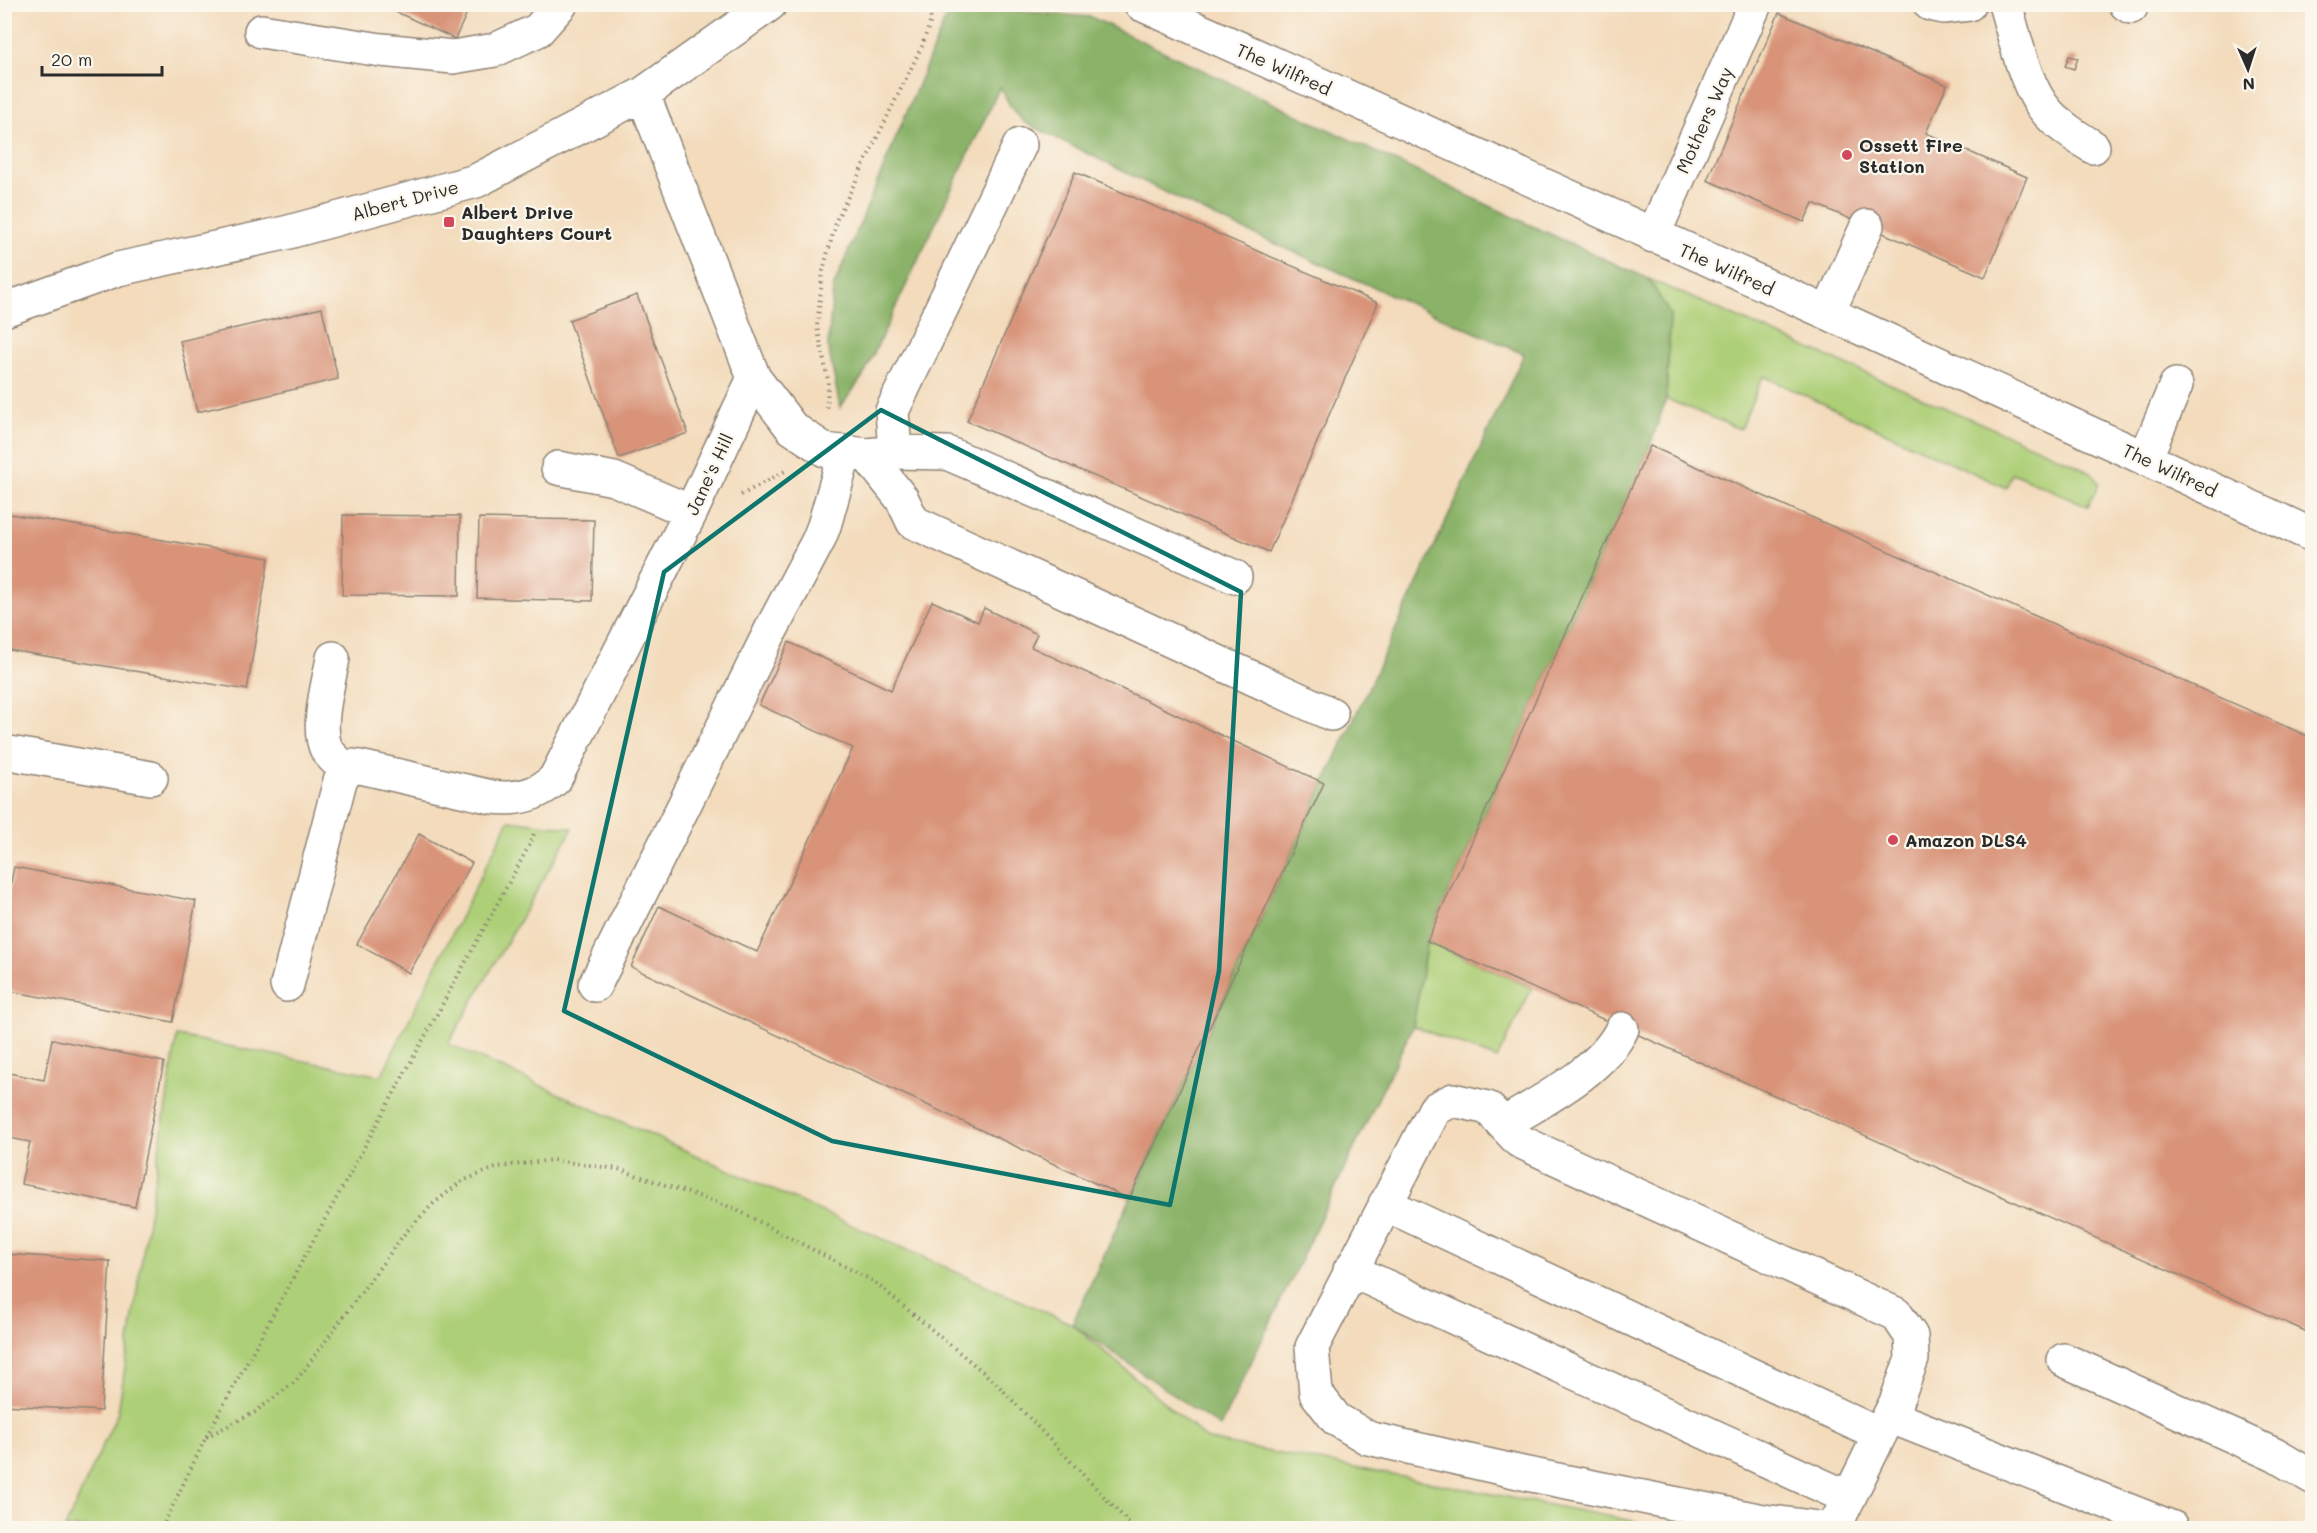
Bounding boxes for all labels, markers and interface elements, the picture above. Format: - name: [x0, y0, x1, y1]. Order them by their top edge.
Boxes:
- street label: The Wilfred: [1233, 37, 1335, 101]
- scale bar: [42, 39, 162, 77]
- north arrow: [2218, 39, 2278, 99]
- text: 20 m: [51, 47, 92, 71]
- street label: Mothers Way: [1670, 63, 1738, 177]
- text: N: [2242, 74, 2255, 95]
- place label: Ossett Fire Station: [1859, 133, 1963, 178]
- marker: Ossett Fire Station: [1840, 148, 1854, 162]
- street label: Albert Drive: [349, 174, 461, 226]
- place label: Albert Drive Daughters Court: [461, 200, 612, 245]
- marker: Albert Drive Daughters Court: [442, 215, 456, 229]
- street label: The Wilfred: [1676, 237, 1778, 301]
- street label: Jane's Hill: [680, 429, 738, 519]
- street label: The Wilfred: [2119, 438, 2221, 502]
- place label: Amazon DLS4: [1905, 828, 2027, 852]
- marker: Amazon DLS4: [1886, 833, 1900, 847]

